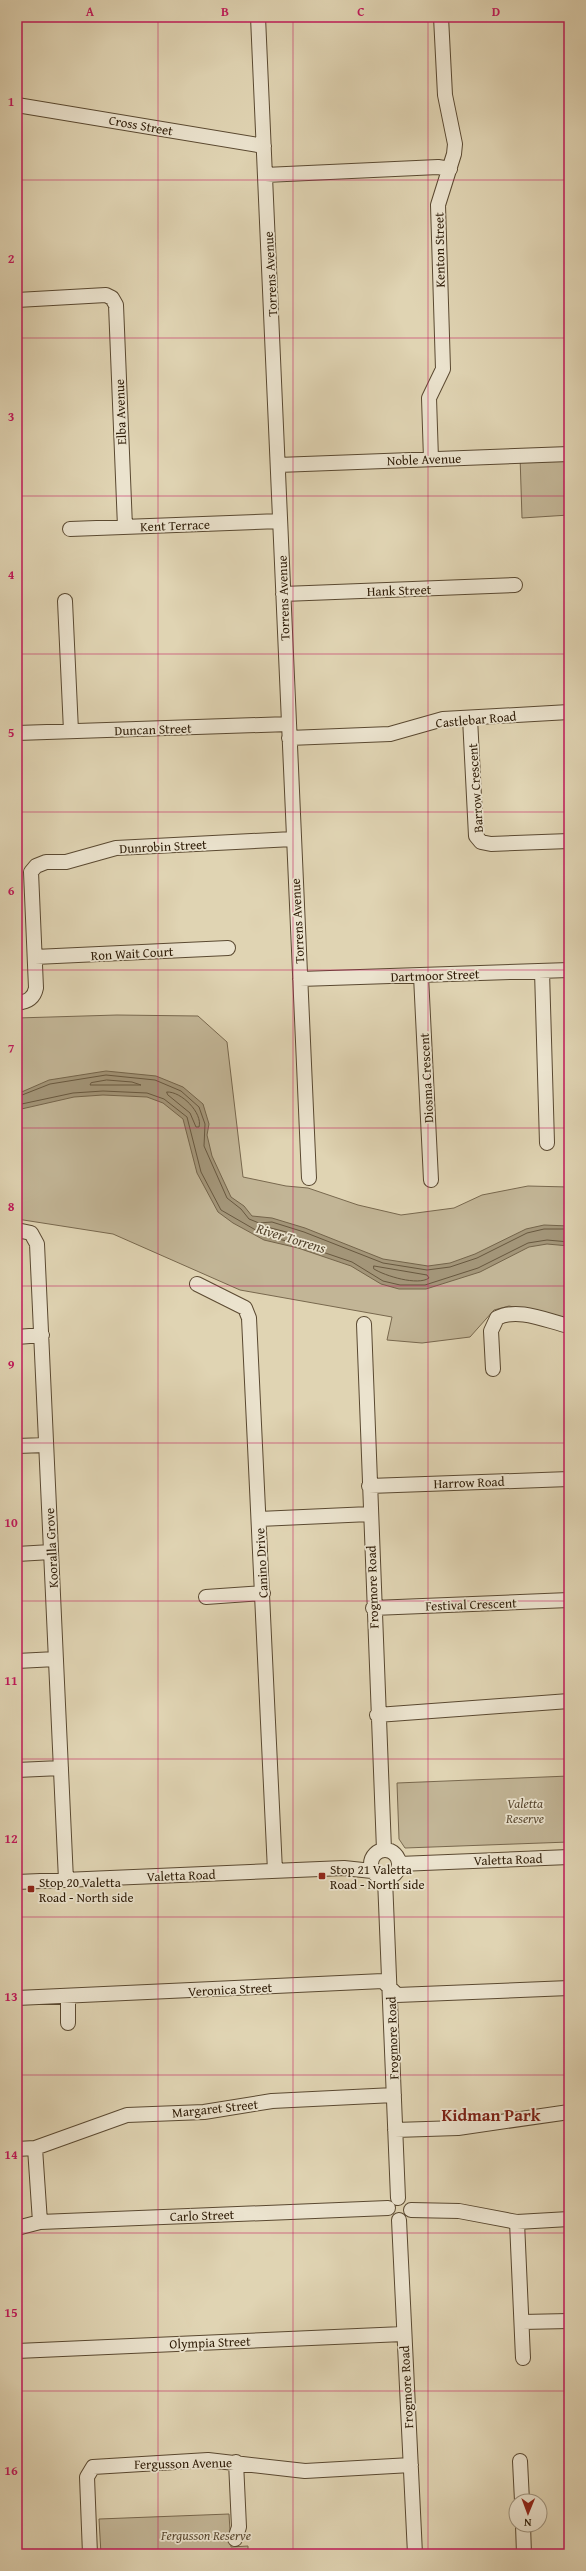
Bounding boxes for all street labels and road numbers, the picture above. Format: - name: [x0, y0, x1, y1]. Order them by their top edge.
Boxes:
- street label: Cross Street: [107, 110, 175, 141]
- street label: Kenton Street: [429, 212, 450, 288]
- street label: Torrens Avenue: [259, 231, 282, 317]
- street label: Elba Avenue: [110, 379, 131, 445]
- street label: Noble Avenue: [386, 449, 462, 470]
- street label: Kent Terrace: [140, 515, 210, 536]
- street label: Torrens Avenue: [273, 555, 294, 641]
- street label: Hank Street: [366, 580, 432, 601]
- street label: Castlebar Road: [435, 706, 517, 732]
- street label: Duncan Street: [114, 719, 192, 740]
- street label: Barrow Crescent: [463, 742, 488, 833]
- street label: Dunrobin Street: [119, 835, 208, 858]
- street label: Torrens Avenue: [286, 878, 309, 964]
- street label: Ron Wait Court: [90, 942, 174, 965]
- street label: Dartmoor Street: [390, 964, 480, 987]
- street label: Diosma Crescent: [415, 1032, 438, 1124]
- street label: Harrow Road: [433, 1472, 505, 1493]
- street label: Kooralla Grove: [40, 1507, 63, 1588]
- street label: Canino Drive: [250, 1527, 273, 1598]
- street label: Frogmore Road: [362, 1545, 383, 1629]
- street label: Festival Crescent: [425, 1593, 517, 1616]
- street label: Valetta Road: [473, 1849, 543, 1870]
- street label: Valetta Road: [146, 1865, 216, 1886]
- street label: Veronica Street: [187, 1978, 273, 2001]
- street label: Frogmore Road: [382, 1996, 403, 2080]
- street label: Margaret Street: [171, 2094, 259, 2122]
- street label: Carlo Street: [169, 2205, 235, 2226]
- street label: Olympia Street: [169, 2332, 251, 2353]
- street label: Frogmore Road: [395, 2345, 418, 2429]
- street label: Fergusson Avenue: [134, 2453, 232, 2474]

